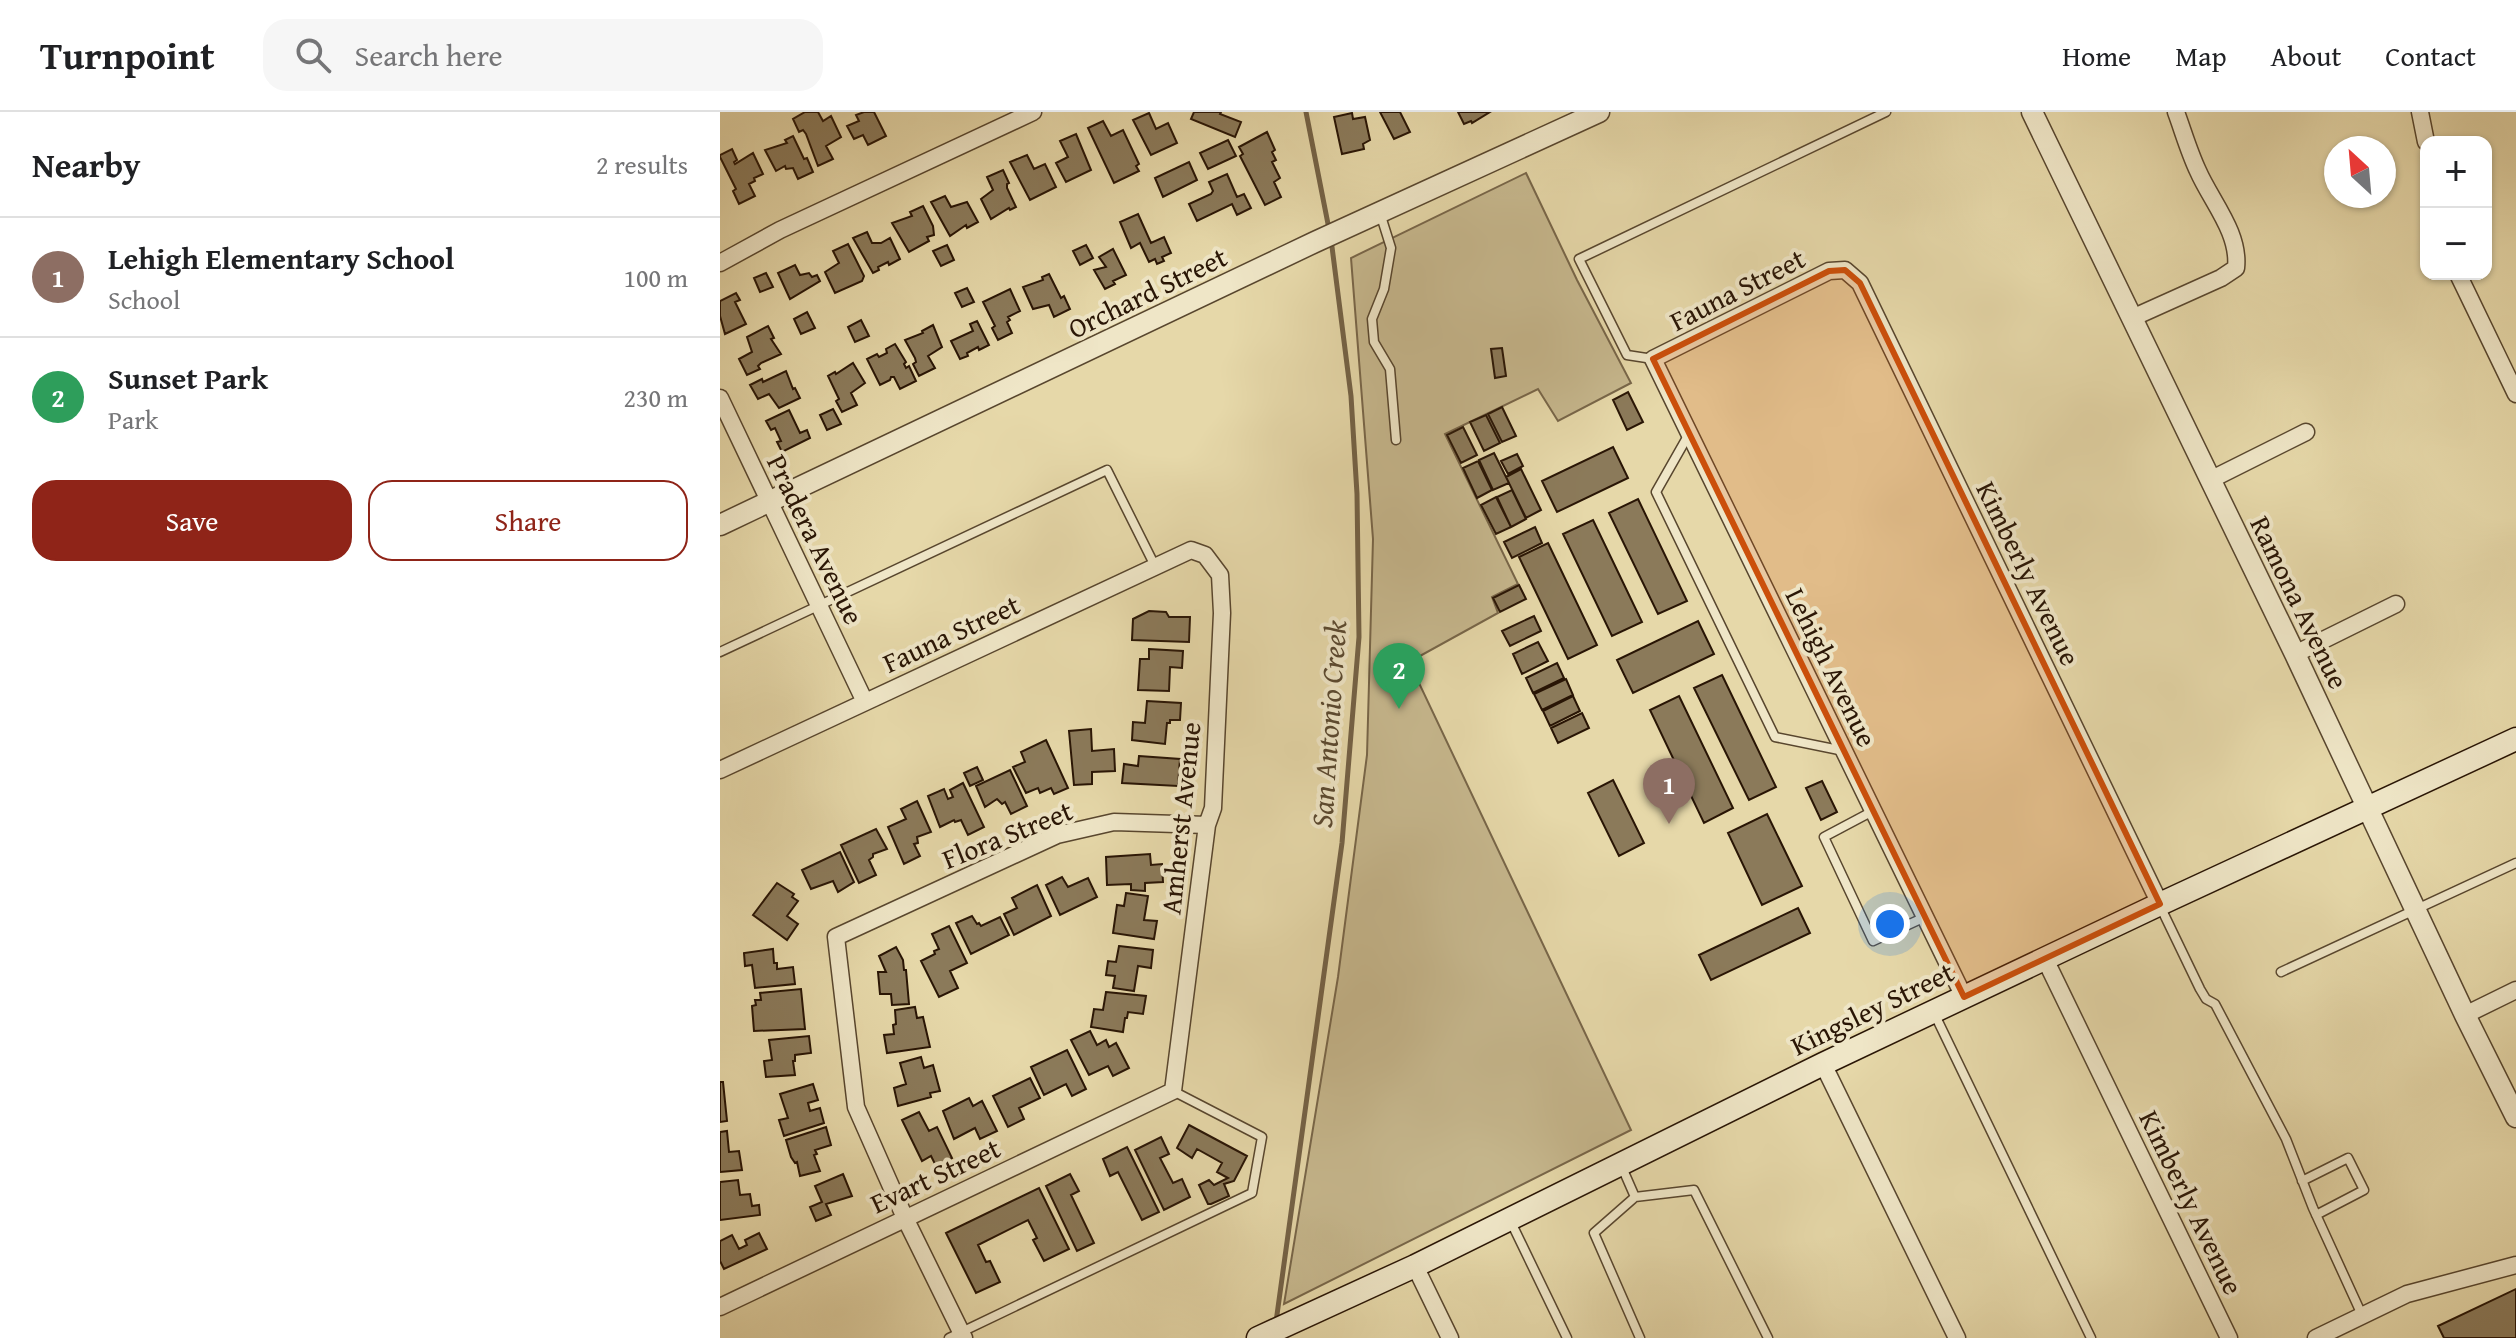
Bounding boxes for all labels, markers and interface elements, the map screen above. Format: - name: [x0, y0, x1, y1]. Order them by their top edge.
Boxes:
- search box: [263, 19, 823, 91]
- text: Turnpoint: [40, 27, 215, 83]
- icon: search: [291, 33, 335, 77]
- text: Search here: [355, 33, 503, 77]
- text: Home: [2062, 35, 2131, 76]
- text: Map: [2175, 35, 2227, 76]
- text: About: [2271, 35, 2341, 76]
- text: Contact: [2385, 35, 2476, 76]
- north arrow: [2324, 136, 2396, 208]
- map controls: [2420, 136, 2492, 280]
- button: +: [2420, 136, 2492, 208]
- text: Nearby: [32, 140, 141, 189]
- text: 2 results: [596, 145, 688, 184]
- button: −: [2420, 208, 2492, 280]
- text: Lehigh Elementary School: [108, 236, 454, 280]
- street label: Orchard Street: [1061, 236, 1234, 348]
- street label: Fauna Street: [1662, 237, 1812, 341]
- text: 1: [51, 258, 65, 297]
- text: 100 m: [623, 258, 688, 297]
- text: School: [108, 280, 180, 319]
- text: Sunset Park: [108, 356, 268, 400]
- text: 2: [51, 378, 65, 417]
- text: 230 m: [623, 378, 688, 417]
- text: Park: [108, 400, 158, 439]
- street label: Pradera Avenue: [757, 447, 875, 631]
- street label: Kimberly Avenue: [1967, 474, 2091, 672]
- button: Save: [32, 480, 352, 561]
- button: Share: [368, 480, 688, 561]
- street label: Ramona Avenue: [2240, 509, 2360, 695]
- street label: Lehigh Avenue: [1776, 581, 1888, 753]
- street label: Fauna Street: [876, 583, 1026, 683]
- water label: San Antonio Creek: [1299, 618, 1357, 829]
- pin: 2: [1373, 643, 1425, 709]
- street label: Amherst Avenue: [1150, 720, 1210, 916]
- pin: 1: [1643, 758, 1695, 824]
- street label: Flora Street: [936, 789, 1078, 879]
- your location: [1870, 904, 1910, 944]
- street label: Kingsley Street: [1783, 951, 1961, 1065]
- street label: Kimberly Avenue: [2130, 1103, 2254, 1301]
- street label: Evart Street: [863, 1127, 1007, 1223]

